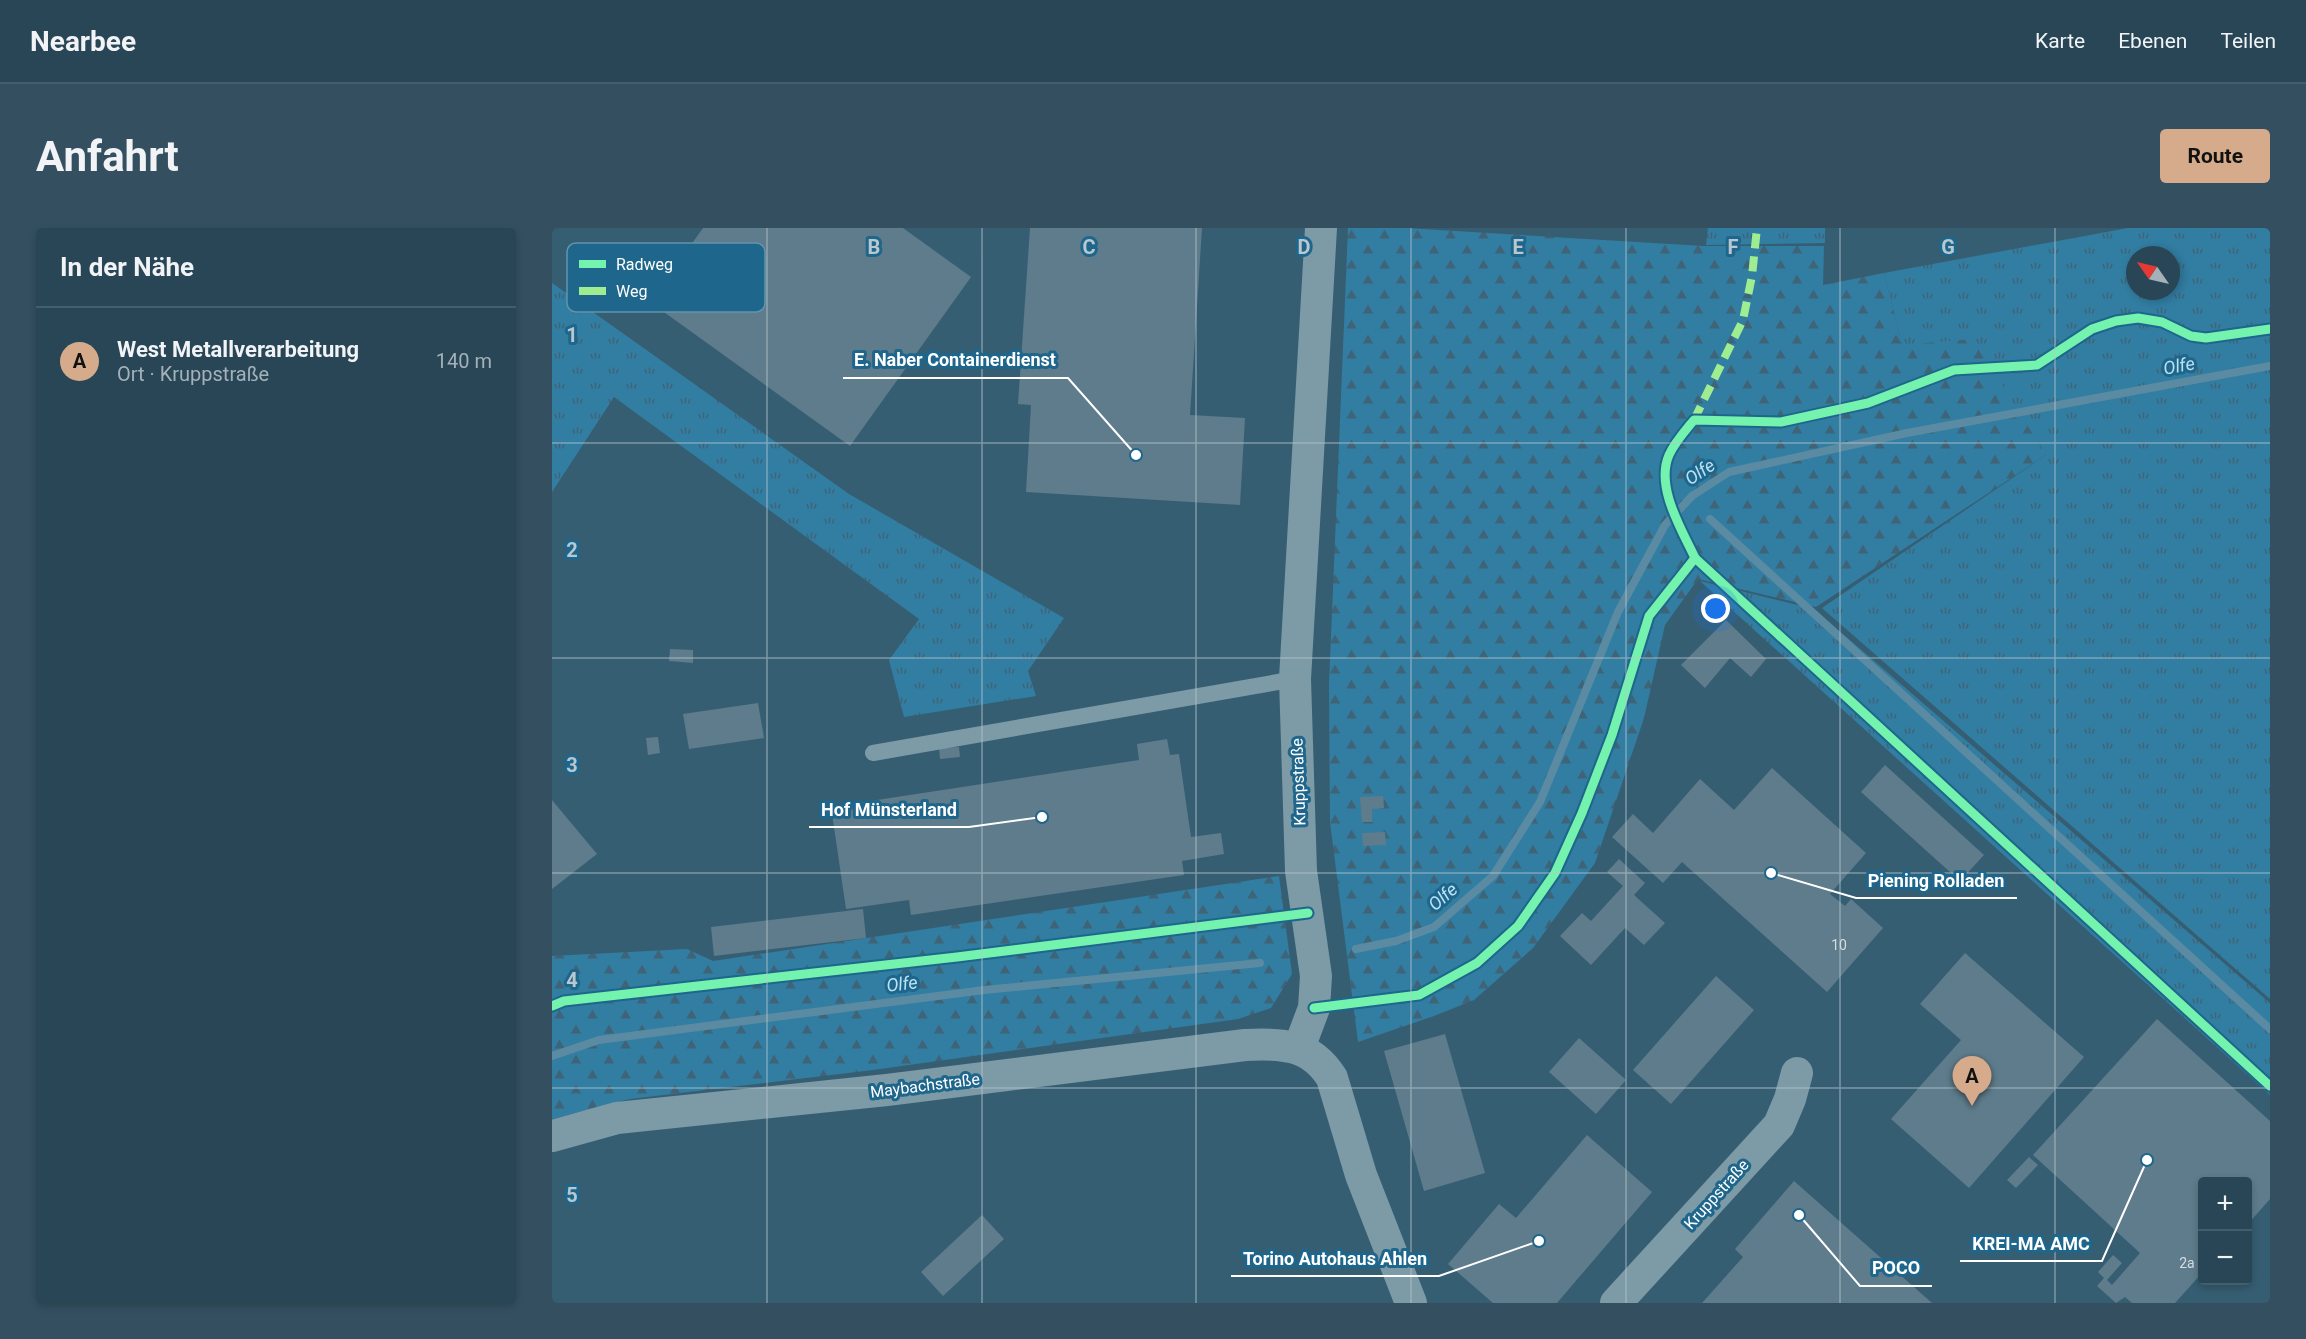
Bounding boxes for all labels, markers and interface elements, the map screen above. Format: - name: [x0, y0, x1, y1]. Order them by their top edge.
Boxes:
- text: Nearbee: [30, 25, 136, 58]
- text: Karte: [2035, 29, 2085, 53]
- text: Ebenen: [2118, 29, 2187, 53]
- text: Teilen: [2220, 29, 2276, 53]
- button: Route: [2160, 129, 2270, 183]
- text: Anfahrt: [36, 132, 179, 181]
- text: B: [868, 235, 880, 259]
- text: C: [1082, 235, 1096, 259]
- text: D: [1298, 235, 1311, 259]
- text: E: [1512, 235, 1524, 259]
- text: F: [1728, 235, 1739, 259]
- text: G: [1941, 235, 1955, 259]
- legend: [567, 243, 765, 312]
- north arrow: [2126, 246, 2180, 300]
- text: In der Nähe: [60, 252, 194, 282]
- text: Radweg: [616, 255, 673, 274]
- text: Weg: [616, 282, 647, 301]
- text: 1: [566, 323, 578, 347]
- text: West Metallverarbeitung: [117, 337, 359, 362]
- callout: E. Naber Containerdienst: [843, 342, 1068, 378]
- text: A: [73, 349, 86, 373]
- text: 140 m: [436, 349, 492, 373]
- text: E. Naber Containerdienst: [854, 349, 1056, 370]
- water label: Olfe: [2162, 352, 2196, 379]
- text: Ort · Kruppstraße: [117, 362, 269, 386]
- water label: Olfe: [1681, 454, 1719, 489]
- text: 2: [566, 538, 578, 562]
- your location: [1701, 594, 1730, 623]
- street label: Kruppstraße: [1287, 738, 1310, 826]
- text: 3: [566, 753, 578, 777]
- callout: Hof Münsterland: [809, 791, 969, 827]
- text: Hof Münsterland: [821, 799, 957, 820]
- callout: Piening Rolladen: [1856, 862, 2017, 898]
- text: Piening Rolladen: [1868, 870, 2004, 891]
- water label: Olfe: [1424, 878, 1461, 915]
- house number: 10: [1831, 937, 1847, 953]
- text: 4: [566, 968, 578, 992]
- water label: Olfe: [885, 971, 919, 996]
- pin: A: [1952, 1056, 1992, 1106]
- street label: Maybachstraße: [869, 1069, 981, 1102]
- street label: Kruppstraße: [1680, 1155, 1753, 1233]
- map controls: [2198, 1177, 2252, 1285]
- button: +: [2198, 1177, 2252, 1231]
- text: 5: [566, 1183, 578, 1207]
- callout: KREI-MA AMC: [1960, 1225, 2102, 1261]
- button: −: [2198, 1231, 2252, 1285]
- text: KREI-MA AMC: [1972, 1233, 2090, 1254]
- callout: Torino Autohaus Ahlen: [1231, 1240, 1439, 1276]
- text: Torino Autohaus Ahlen: [1243, 1248, 1427, 1269]
- callout: POCO: [1860, 1250, 1932, 1286]
- house number: 2a: [2179, 1255, 2195, 1271]
- text: POCO: [1872, 1257, 1920, 1278]

